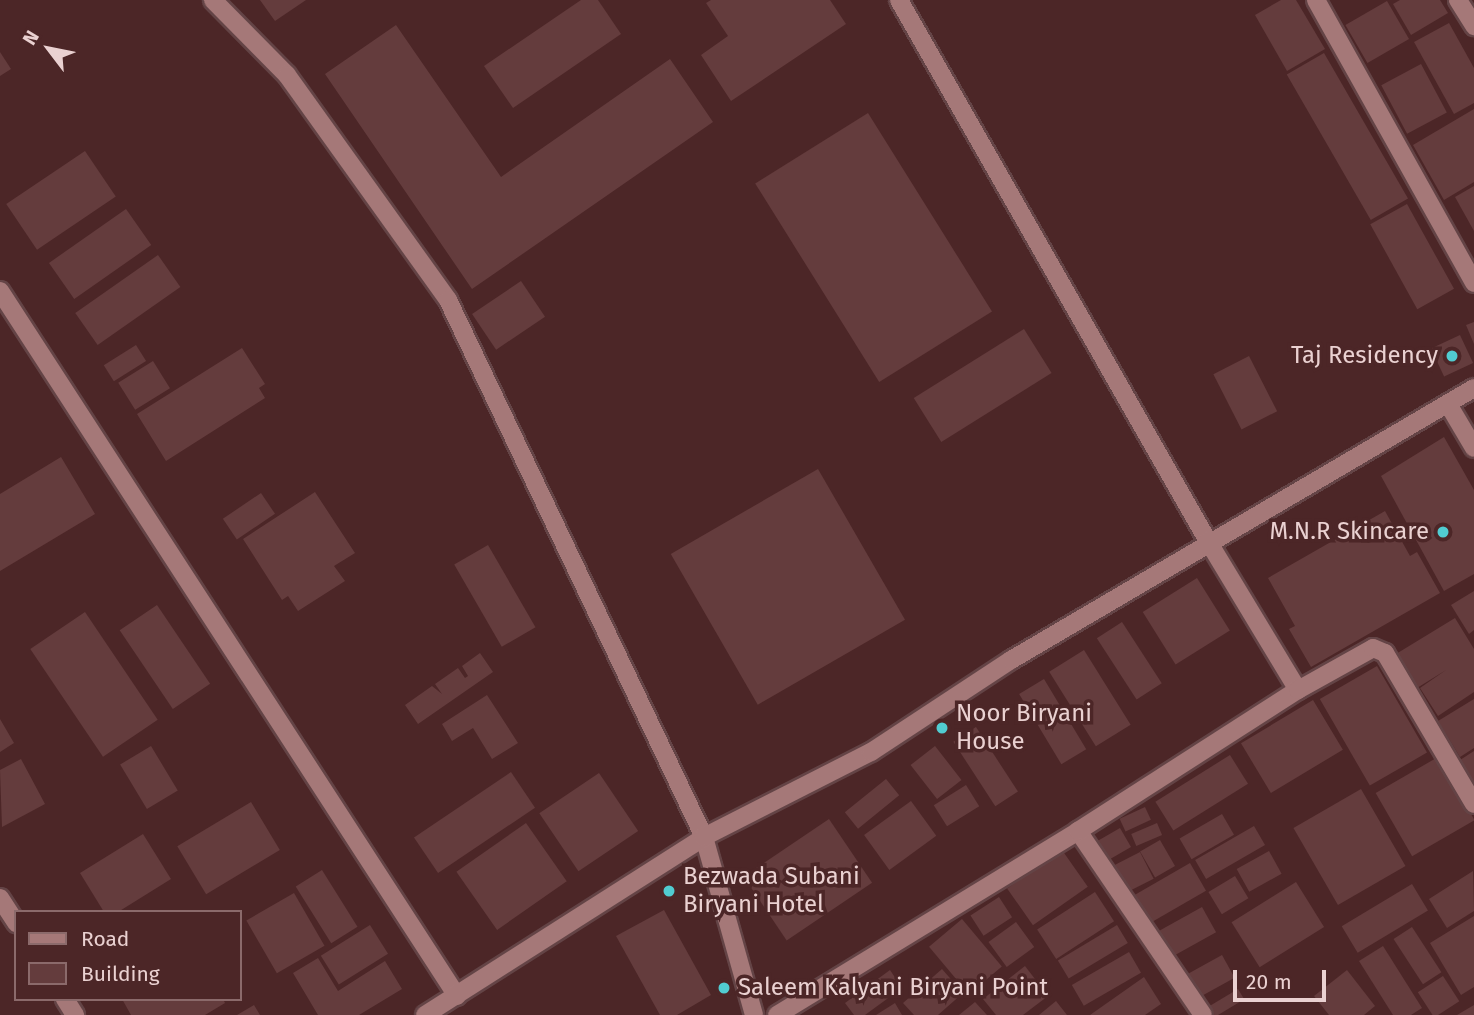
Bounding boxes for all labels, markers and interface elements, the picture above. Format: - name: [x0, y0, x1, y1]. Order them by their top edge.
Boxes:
- north arrow: [14, 14, 84, 84]
- text: N: [18, 26, 44, 49]
- place label: Taj Residency: [1291, 342, 1438, 370]
- marker: Taj Residency: [1444, 348, 1460, 364]
- place label: M.N.R Skincare: [1269, 518, 1429, 546]
- marker: M.N.R Skincare: [1435, 524, 1451, 540]
- place label: Noor Biryani House: [956, 700, 1092, 756]
- marker: Noor Biryani House: [934, 720, 950, 736]
- place label: Bezwada Subani Biryani Hotel: [683, 863, 860, 919]
- marker: Bezwada Subani Biryani Hotel: [661, 883, 677, 899]
- legend: [14, 910, 242, 1001]
- text: Road: [81, 926, 129, 952]
- scale bar: [1236, 956, 1329, 1000]
- text: Building: [81, 961, 160, 987]
- text: 20 m: [1246, 969, 1292, 995]
- place label: Saleem Kalyani Biryani Point: [738, 974, 1048, 1002]
- marker: Saleem Kalyani Biryani Point: [716, 980, 732, 996]

